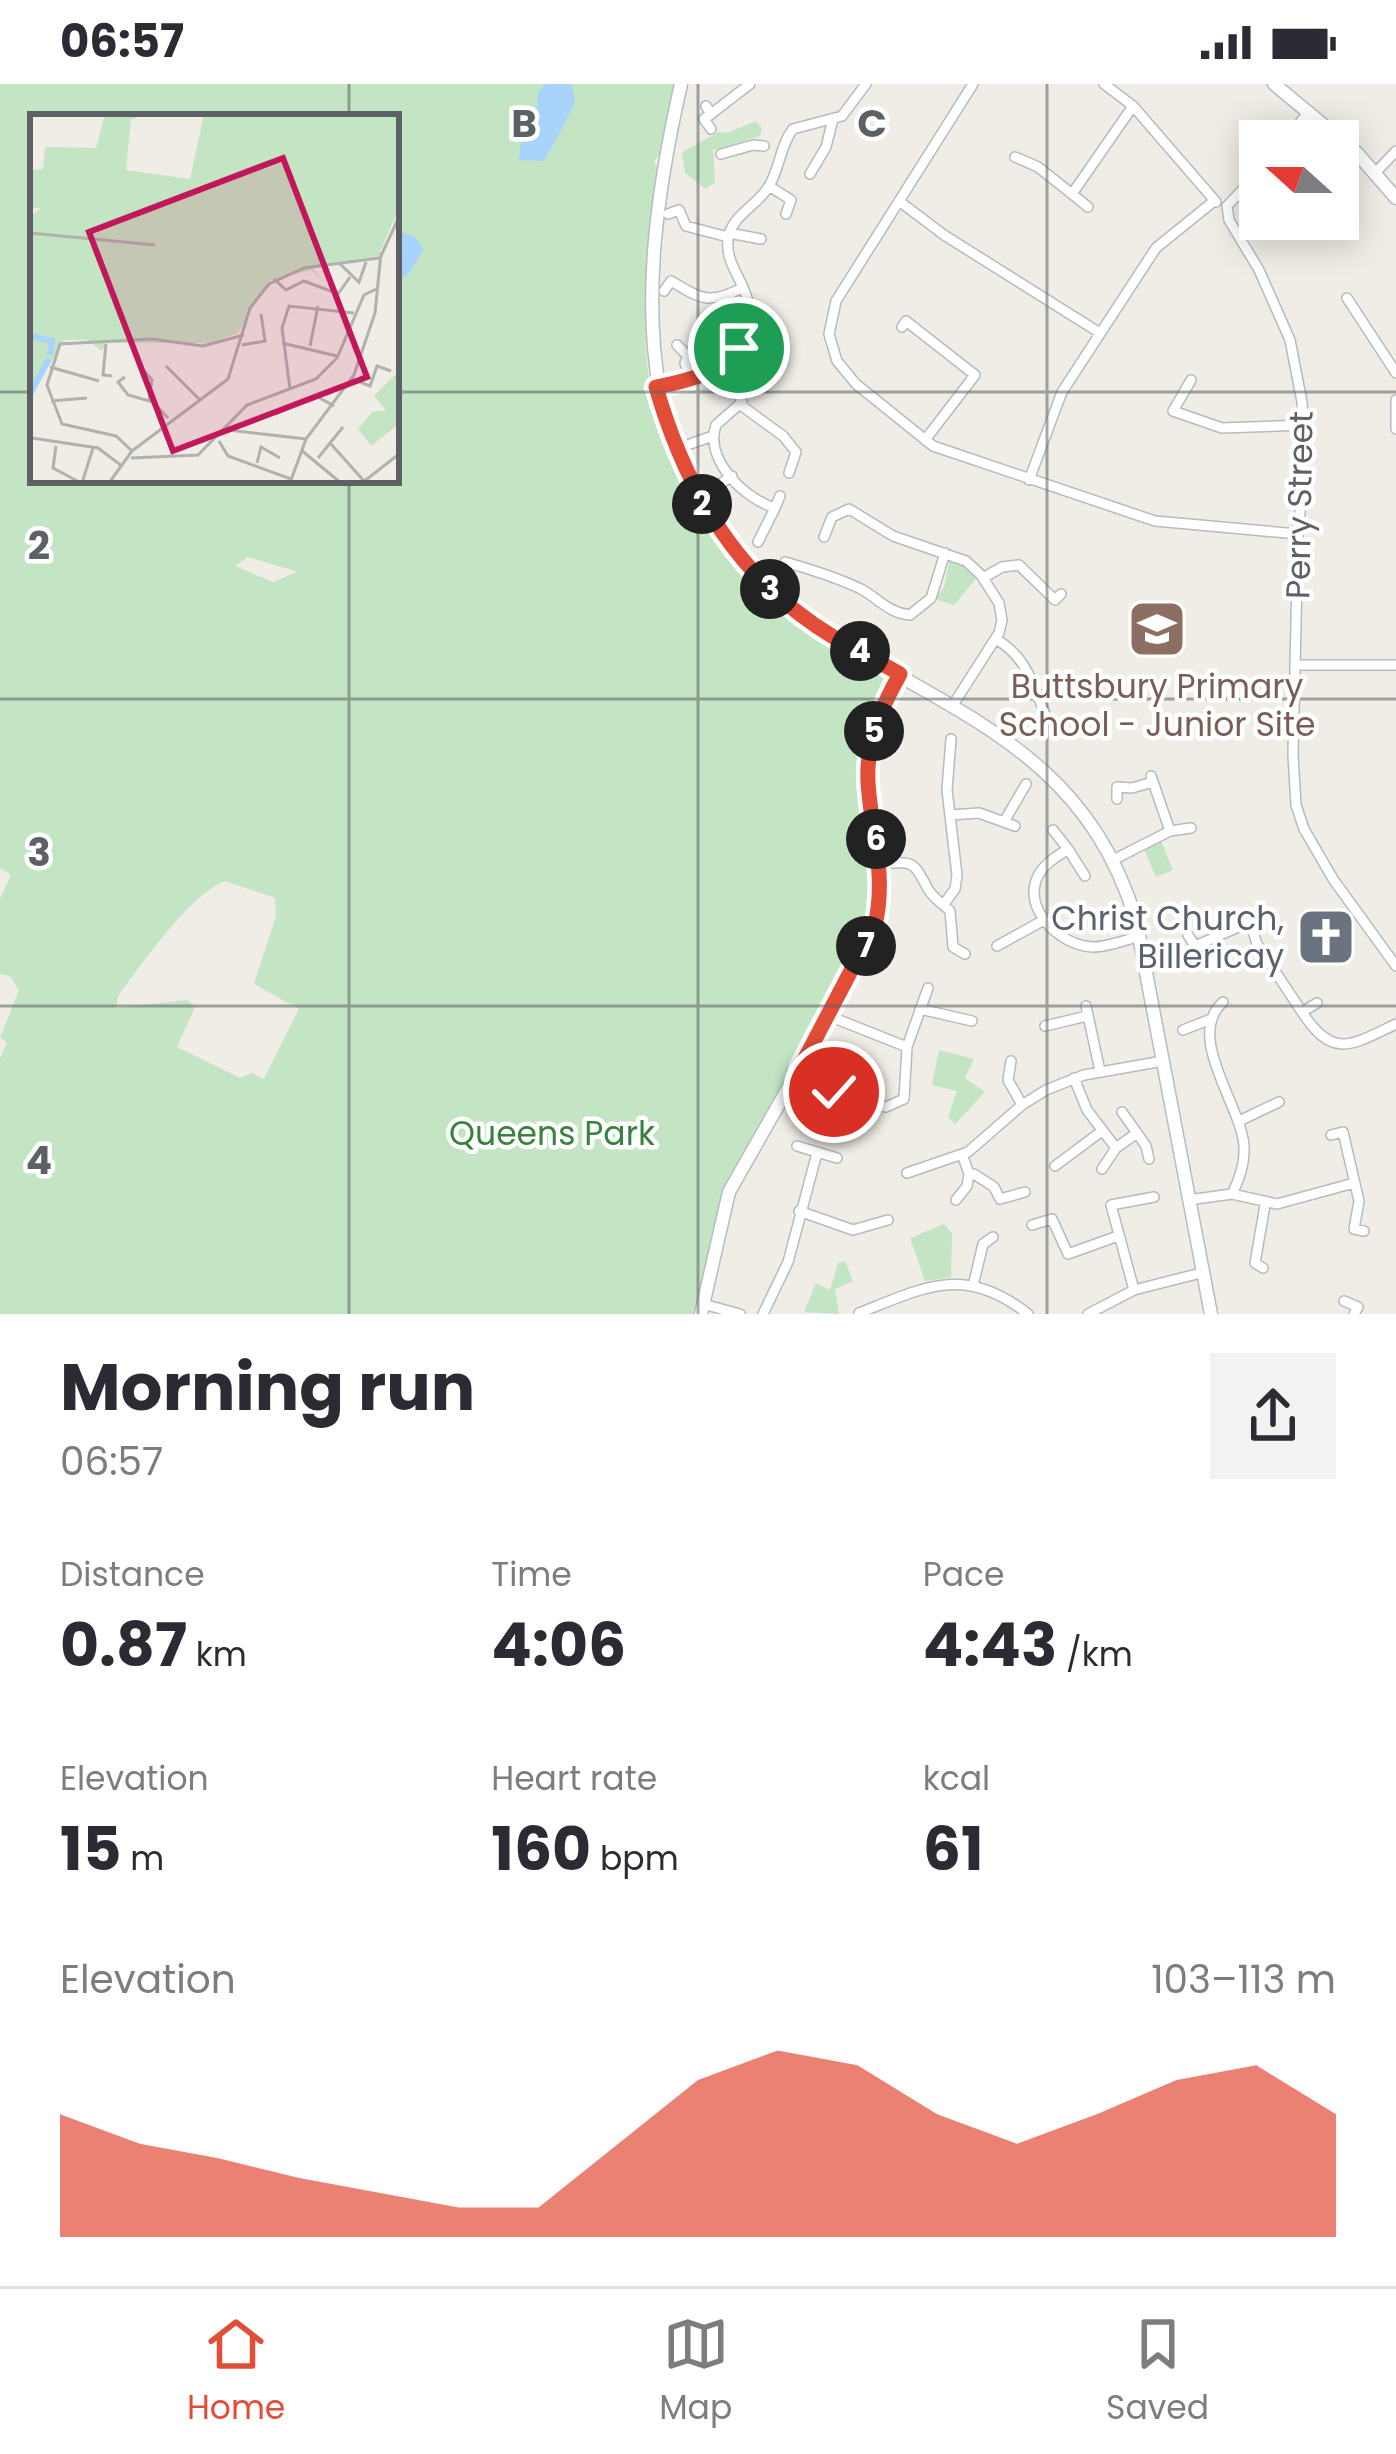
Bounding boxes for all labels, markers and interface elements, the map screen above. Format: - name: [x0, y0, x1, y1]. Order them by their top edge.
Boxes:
- text: 06:57: [60, 10, 184, 73]
- text: B: [511, 96, 537, 151]
- text: C: [857, 96, 887, 151]
- inset map: [30, 114, 399, 483]
- north arrow: [1239, 120, 1359, 240]
- map controls: [1239, 120, 1359, 240]
- pin: [688, 297, 790, 399]
- icon: arrive: [706, 315, 772, 381]
- street label: Perry Street: [1274, 411, 1325, 600]
- pin: 2: [672, 474, 732, 534]
- text: 2: [693, 480, 711, 527]
- text: 2: [28, 518, 50, 573]
- pin: 3: [740, 559, 800, 619]
- text: 3: [760, 565, 780, 612]
- school or university icon: Buttsbury Primary School - Junior Site: [1126, 598, 1188, 660]
- pin: 4: [830, 621, 890, 681]
- text: 4: [849, 627, 871, 674]
- place label: Buttsbury Primary School - Junior Site: [999, 663, 1315, 748]
- pin: 5: [844, 701, 904, 761]
- text: 5: [863, 707, 885, 754]
- pin: 6: [846, 809, 906, 869]
- text: 6: [865, 815, 887, 862]
- text: 3: [27, 825, 51, 880]
- place label: Christ Church, Billericay: [1051, 895, 1284, 980]
- church icon: Christ Church, Billericay: [1295, 906, 1357, 968]
- pin: 7: [836, 916, 896, 976]
- text: 7: [857, 922, 875, 969]
- pin: [783, 1041, 885, 1143]
- icon: check: [801, 1059, 867, 1125]
- park label: Queens Park: [449, 1110, 655, 1157]
- text: 4: [26, 1133, 52, 1188]
- text: Morning run: [60, 1341, 475, 1433]
- button: share: [1210, 1353, 1336, 1479]
- text: 06:57: [60, 1434, 163, 1489]
- text: Distance: [60, 1551, 205, 1598]
- text: Time: [491, 1551, 572, 1598]
- text: Pace: [923, 1551, 1005, 1598]
- text: 0.87: [60, 1603, 187, 1687]
- text: 4:06: [491, 1603, 626, 1687]
- text: 4:43: [923, 1603, 1057, 1687]
- text: km: [187, 1631, 247, 1678]
- text: /km: [1057, 1631, 1133, 1678]
- text: Elevation: [60, 1755, 209, 1802]
- text: Heart rate: [491, 1755, 657, 1802]
- text: kcal: [923, 1755, 990, 1802]
- text: 15: [60, 1807, 122, 1891]
- text: 160: [491, 1807, 591, 1891]
- text: 61: [923, 1807, 983, 1891]
- text: m: [122, 1835, 164, 1882]
- text: bpm: [591, 1835, 679, 1882]
- text: Elevation: [60, 1952, 236, 2007]
- text: 103–113 m: [1151, 1952, 1336, 2007]
- tab: Home: [187, 2311, 285, 2433]
- tab: Map: [659, 2311, 732, 2433]
- tab: Saved: [1106, 2311, 1209, 2433]

